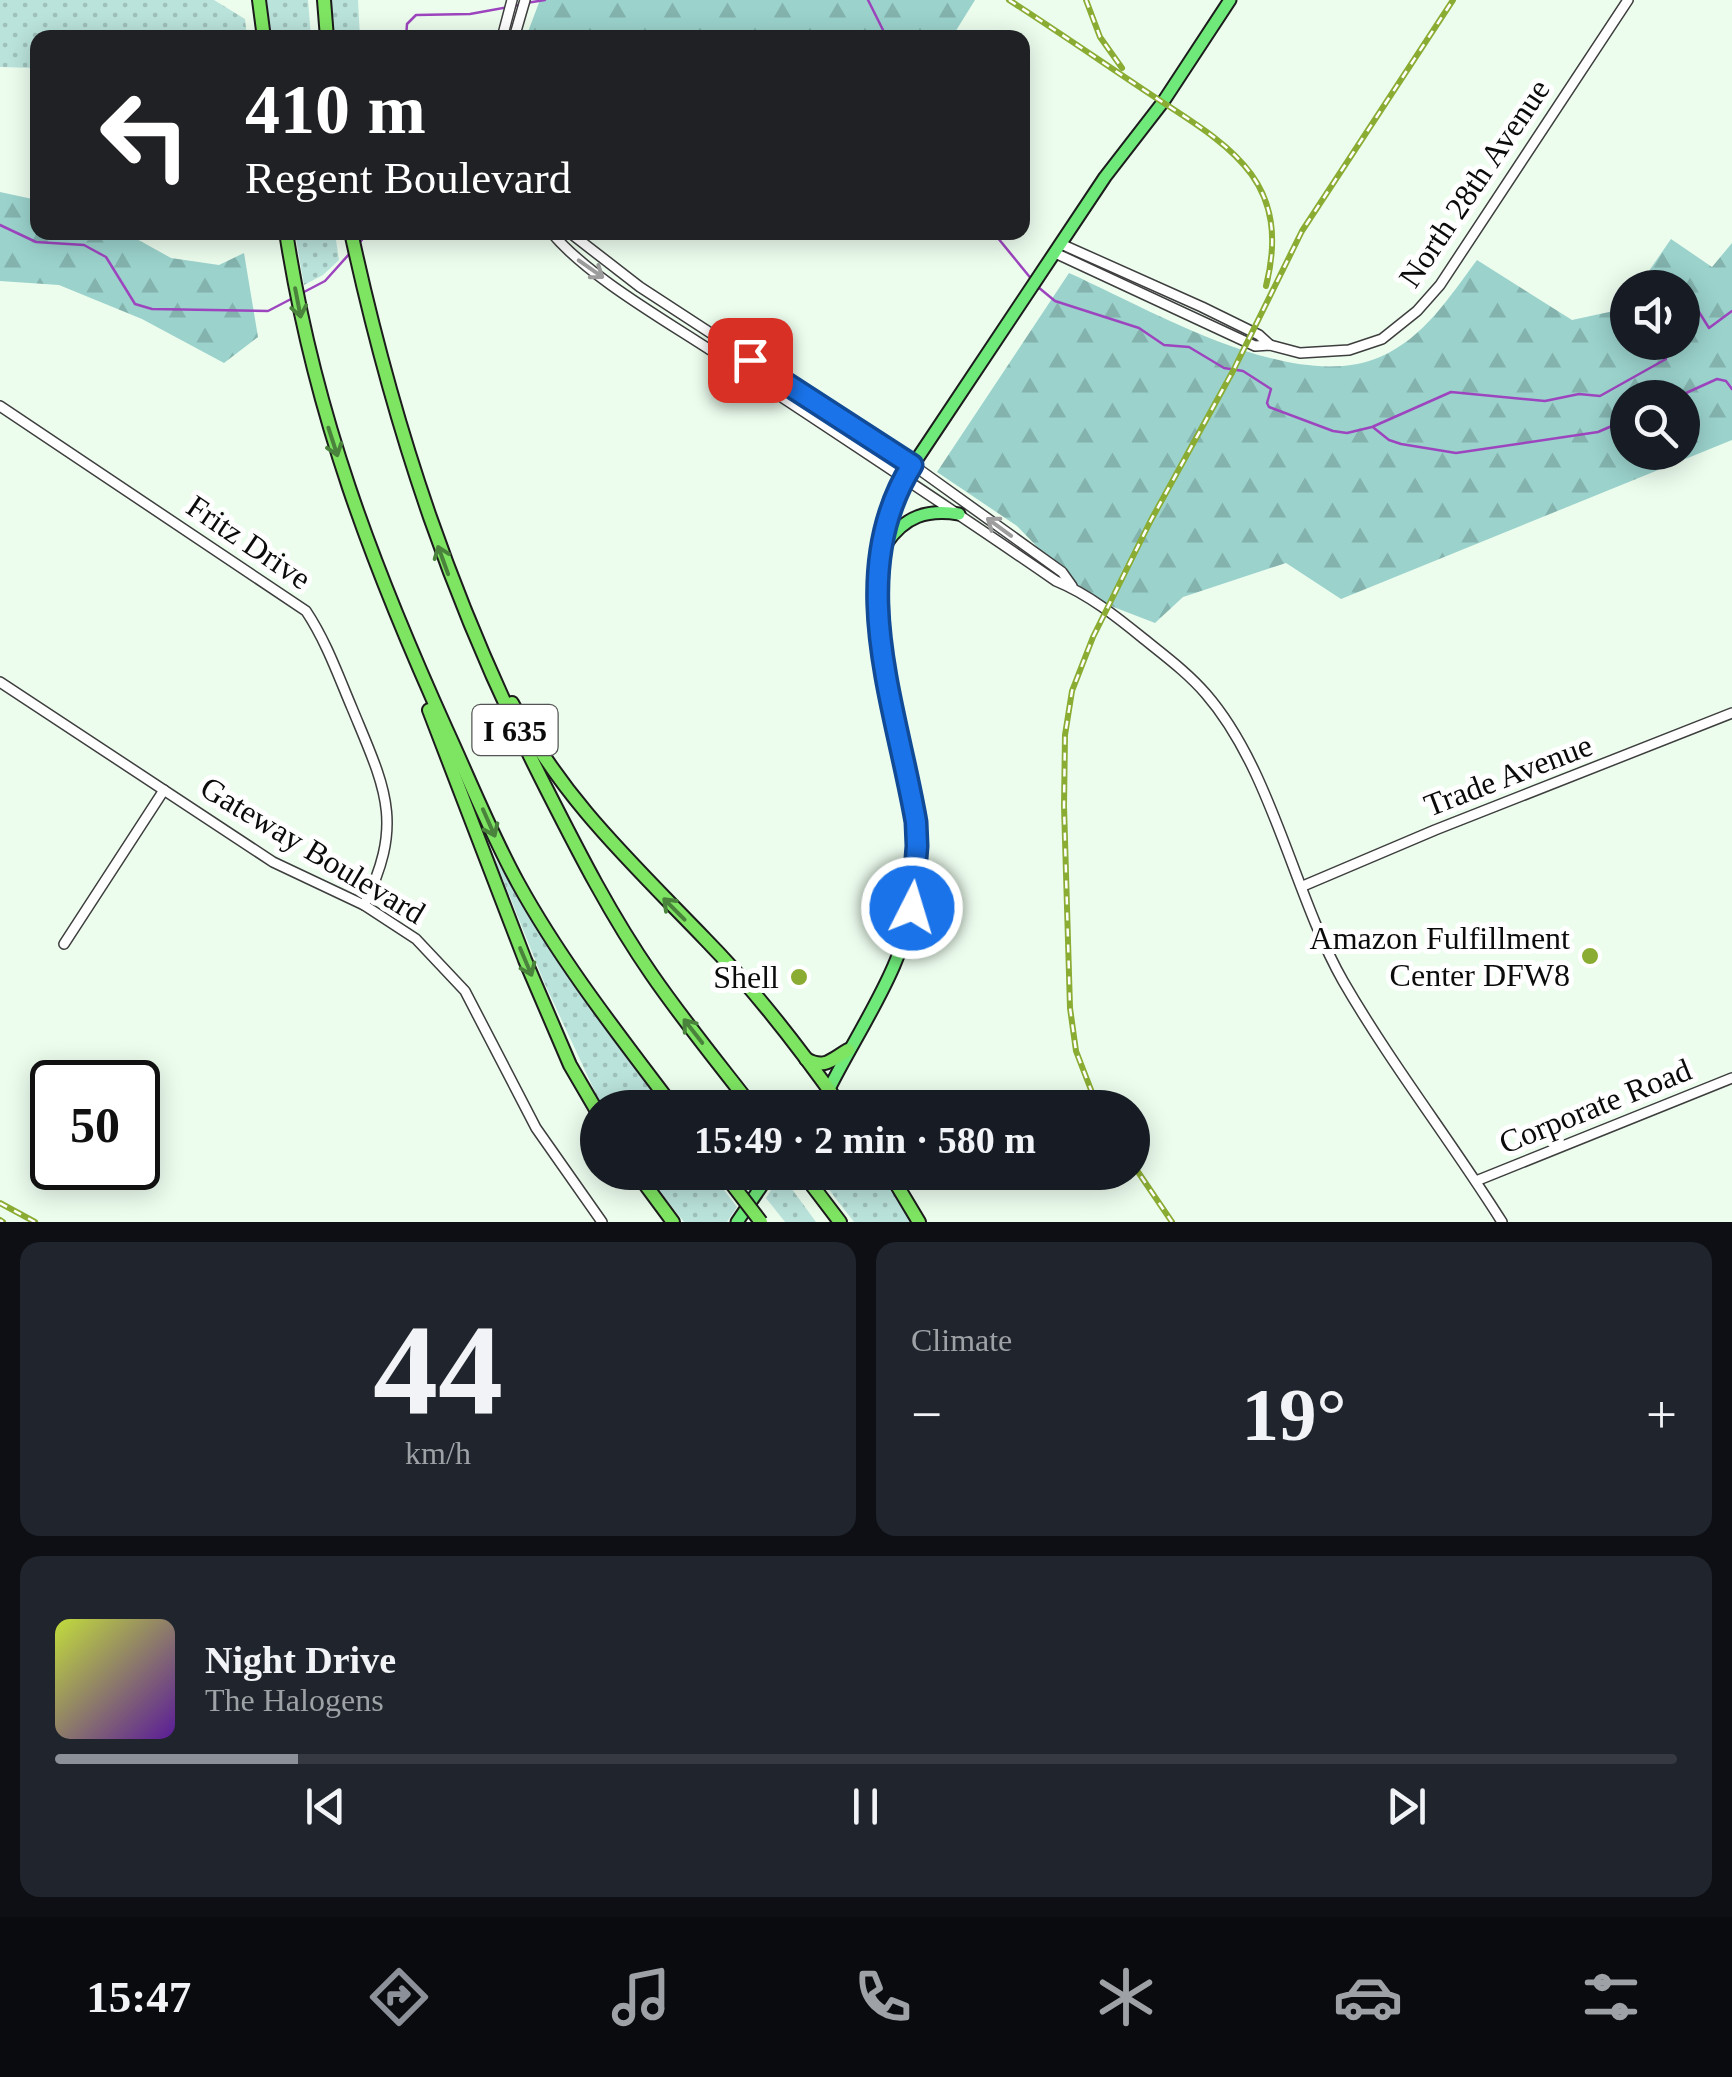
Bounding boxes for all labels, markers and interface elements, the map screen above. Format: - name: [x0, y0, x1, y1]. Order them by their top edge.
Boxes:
- icon: left: [80, 70, 210, 200]
- text: 410 m: [245, 71, 426, 148]
- street label: North 28th Avenue: [1391, 72, 1557, 294]
- text: Regent Boulevard: [245, 153, 571, 203]
- one-way arrow: [577, 258, 604, 279]
- map controls: [1610, 270, 1700, 470]
- button: sound: [1610, 270, 1700, 360]
- one-way arrow: [289, 287, 308, 319]
- pin: [708, 318, 793, 403]
- icon: arrive: [723, 333, 778, 388]
- button: search: [1610, 380, 1700, 470]
- one-way arrow: [326, 426, 344, 457]
- street label: Fritz Drive: [180, 488, 318, 596]
- one-way arrow: [986, 516, 1013, 537]
- one-way arrow: [433, 545, 451, 576]
- road number: I 635: [472, 705, 558, 755]
- street label: Trade Avenue: [1419, 727, 1597, 823]
- street label: Gateway Boulevard: [194, 769, 432, 931]
- one-way arrow: [481, 807, 499, 838]
- position arrow: [860, 856, 964, 960]
- one-way arrow: [663, 897, 687, 921]
- place label: Amazon Fulfillment Center DFW8: [1310, 920, 1570, 993]
- marker: Amazon Fulfillment Center DFW8: [1579, 945, 1601, 967]
- one-way arrow: [519, 946, 537, 977]
- place label: Shell: [713, 959, 779, 995]
- marker: Shell: [788, 966, 810, 988]
- one-way arrow: [683, 1018, 704, 1045]
- street label: Corporate Road: [1494, 1051, 1696, 1161]
- speed limit sign: 50: [30, 1060, 160, 1190]
- text: 15:49 · 2 min · 580 m: [694, 1119, 1036, 1161]
- text: 44: [373, 1298, 503, 1442]
- text: Climate: [911, 1322, 1012, 1358]
- text: 19°: [1242, 1373, 1347, 1456]
- text: −: [911, 1384, 942, 1445]
- text: +: [1646, 1384, 1677, 1445]
- text: km/h: [405, 1435, 471, 1471]
- text: Night Drive: [205, 1639, 396, 1681]
- text: The Halogens: [205, 1682, 384, 1718]
- icon: previous: [298, 1779, 353, 1834]
- icon: pause: [838, 1779, 893, 1834]
- icon: next: [1379, 1779, 1434, 1834]
- icon: directions: [364, 1962, 434, 2032]
- icon: music: [606, 1962, 676, 2032]
- icon: phone: [848, 1962, 918, 2032]
- icon: climate: [1091, 1962, 1161, 2032]
- icon: car: [1333, 1962, 1403, 2032]
- icon: filters: [1576, 1962, 1646, 2032]
- text: 15:47: [86, 1972, 191, 2022]

